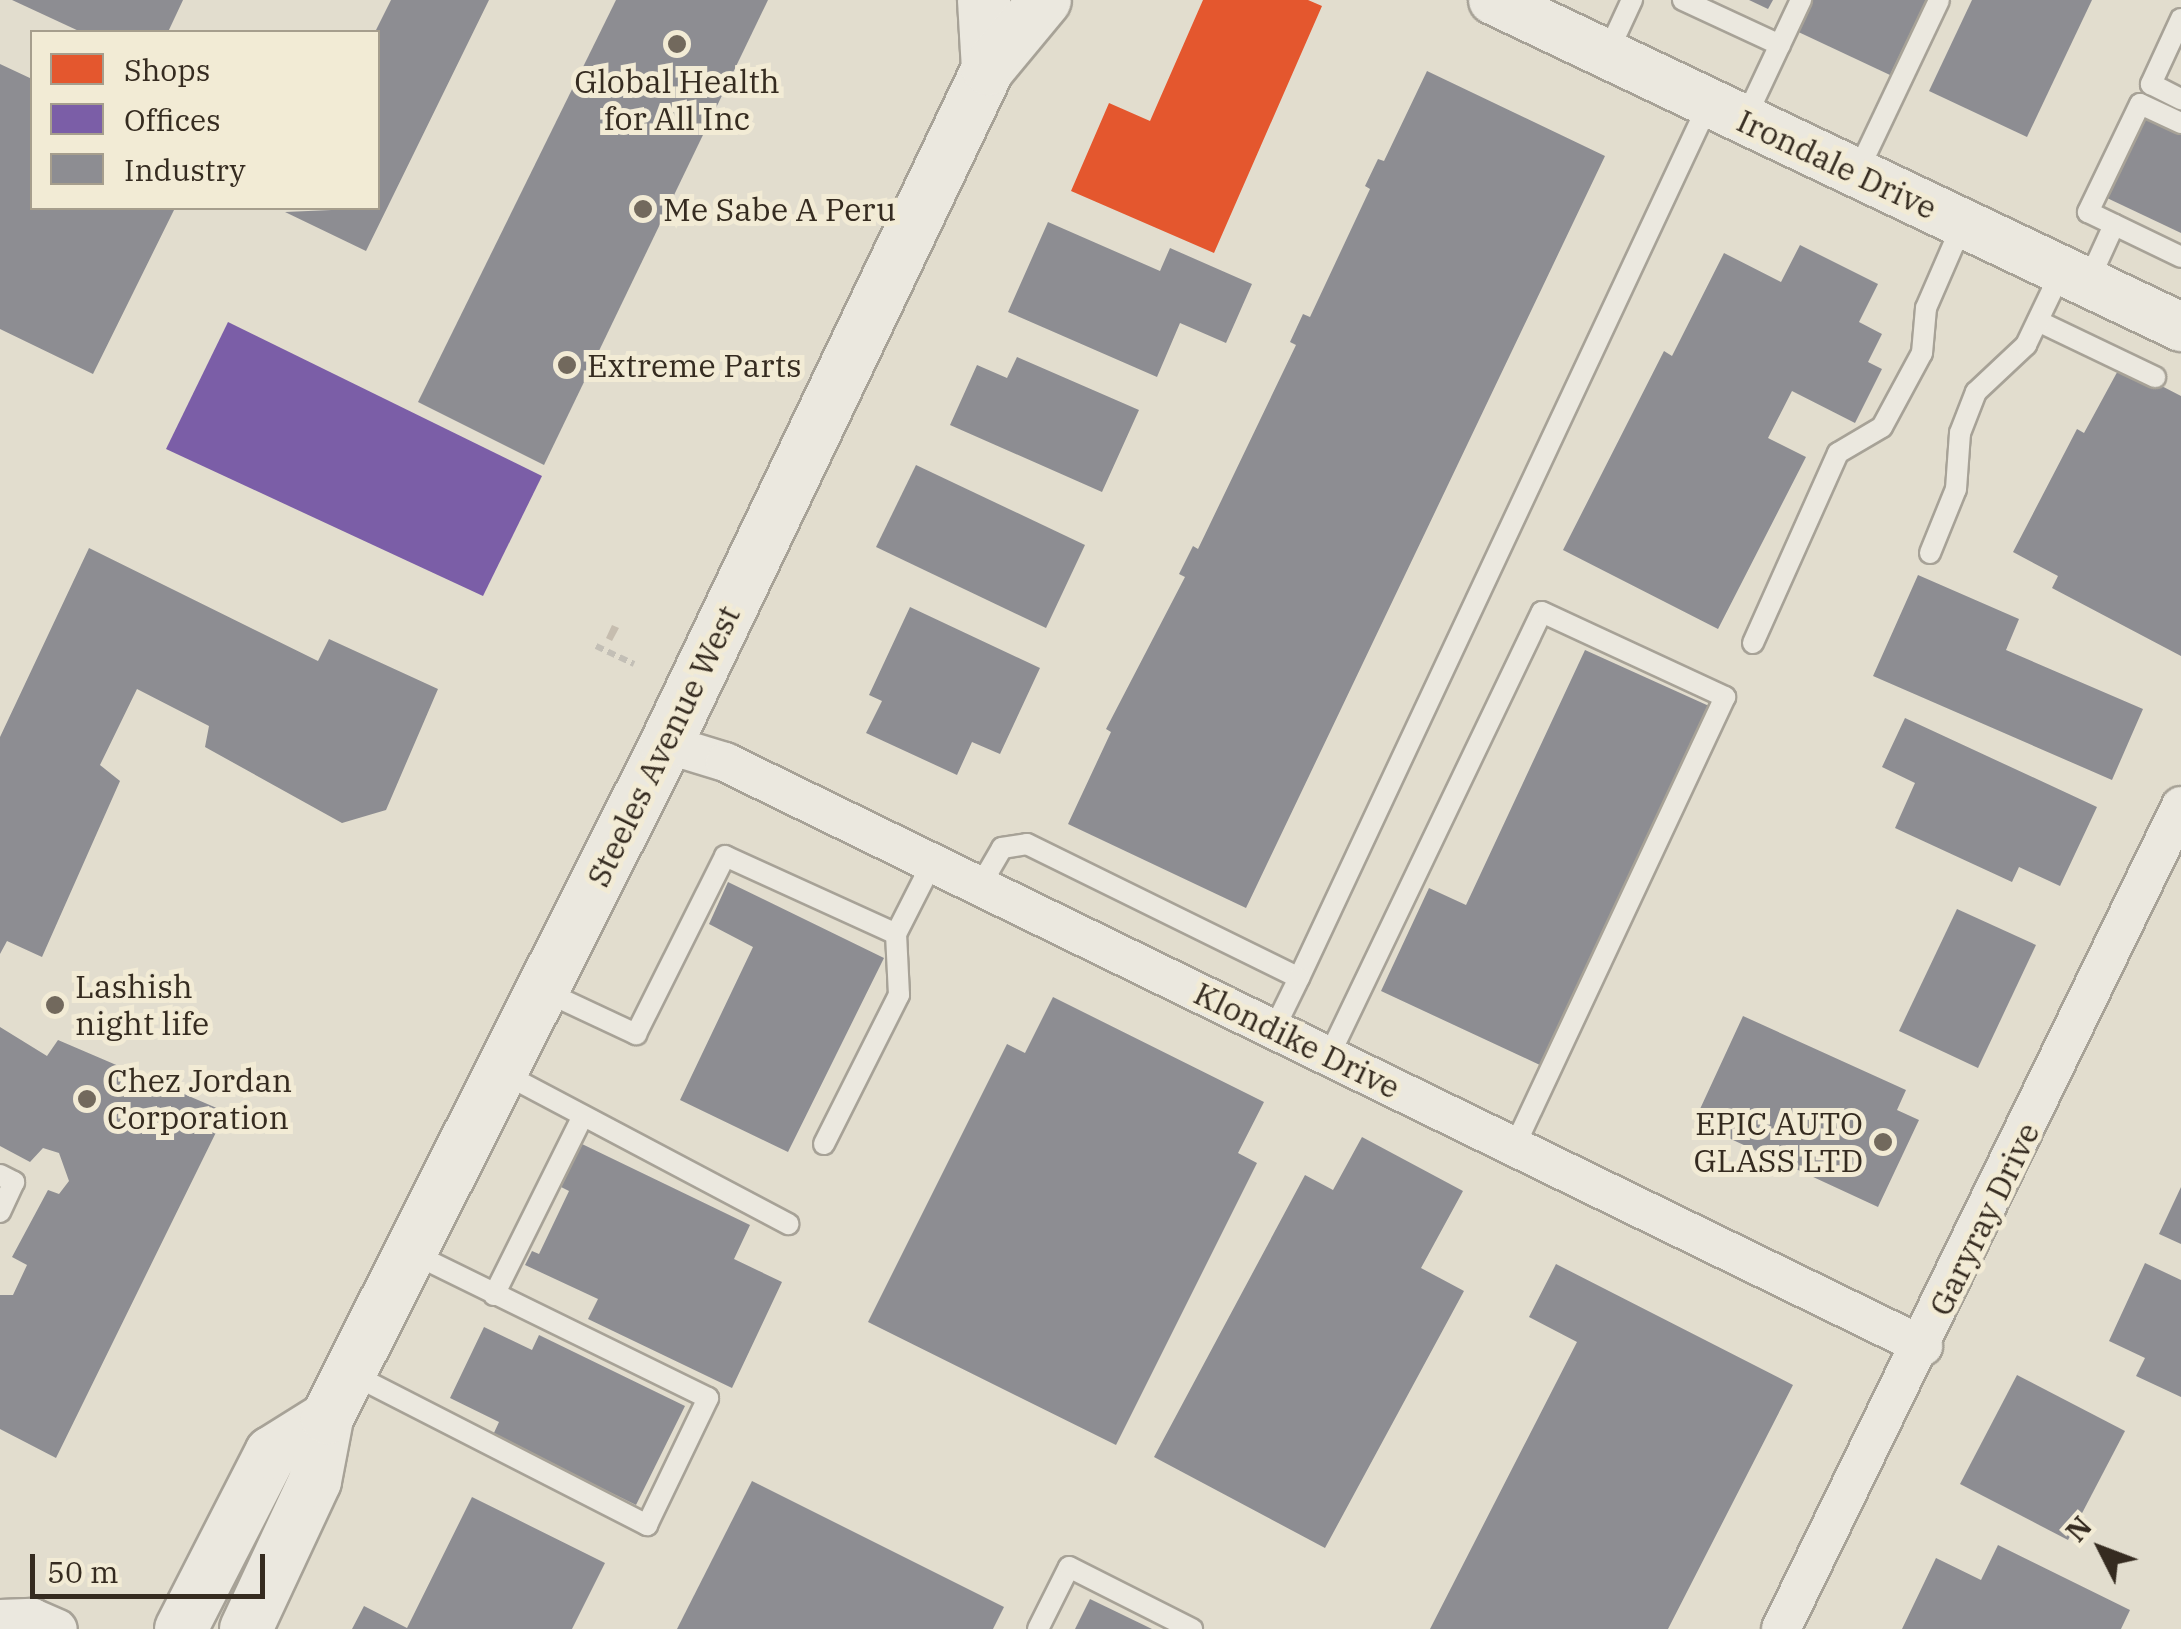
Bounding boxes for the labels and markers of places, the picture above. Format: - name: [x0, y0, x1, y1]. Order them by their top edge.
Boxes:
- marker: Global Health for All Inc: [664, 31, 690, 57]
- place label: Global Health for All Inc: [574, 63, 780, 138]
- place label: Me Sabe A Peru: [663, 190, 896, 228]
- marker: Me Sabe A Peru: [632, 198, 654, 220]
- place label: Extreme Parts: [587, 346, 802, 384]
- marker: Extreme Parts: [556, 354, 578, 376]
- place label: Lashish night life: [75, 968, 209, 1043]
- marker: Lashish night life: [44, 994, 66, 1016]
- place label: Chez Jordan Corporation: [107, 1062, 292, 1137]
- marker: Chez Jordan Corporation: [76, 1088, 98, 1110]
- place label: EPIC AUTO GLASS LTD: [1694, 1105, 1863, 1180]
- marker: EPIC AUTO GLASS LTD: [1872, 1131, 1894, 1153]

